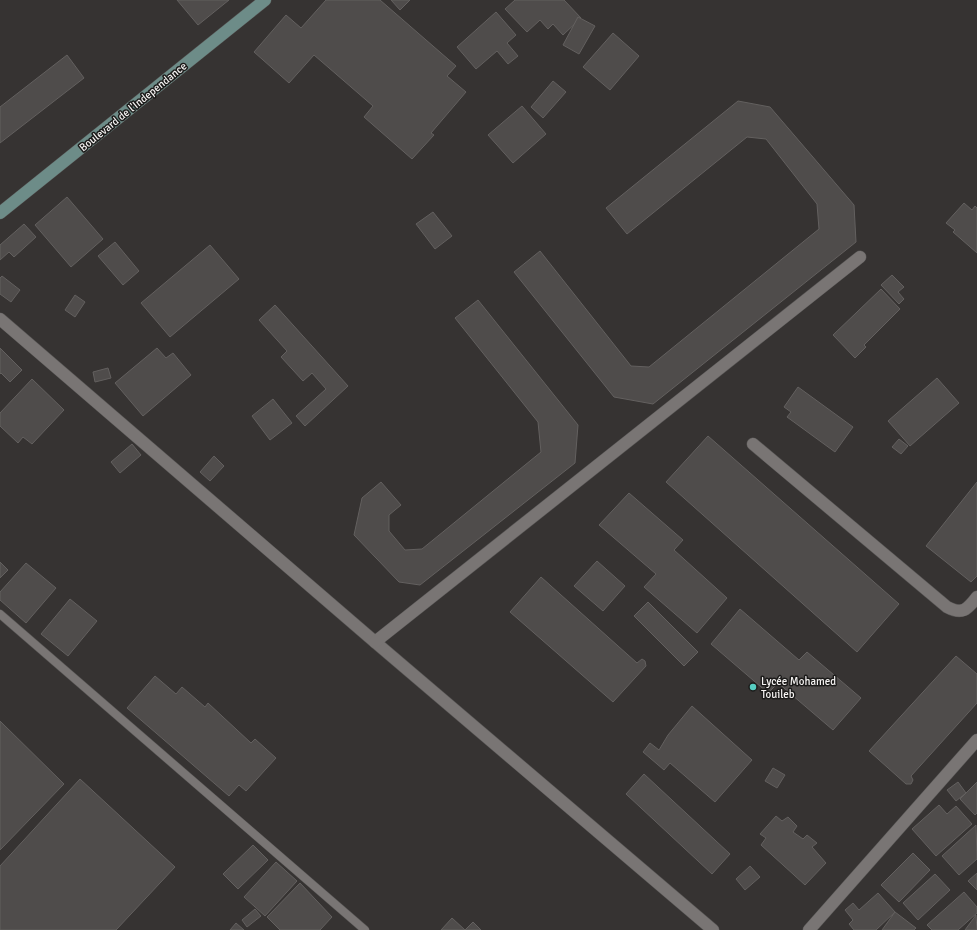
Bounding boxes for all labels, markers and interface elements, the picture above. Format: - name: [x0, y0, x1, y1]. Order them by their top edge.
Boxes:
- street label: Boulevard de l'Independance: [77, 60, 189, 154]
- place label: Lycée Mohamed Touileb: [761, 675, 836, 701]
- marker: Lycée Mohamed Touileb: [748, 682, 758, 692]

